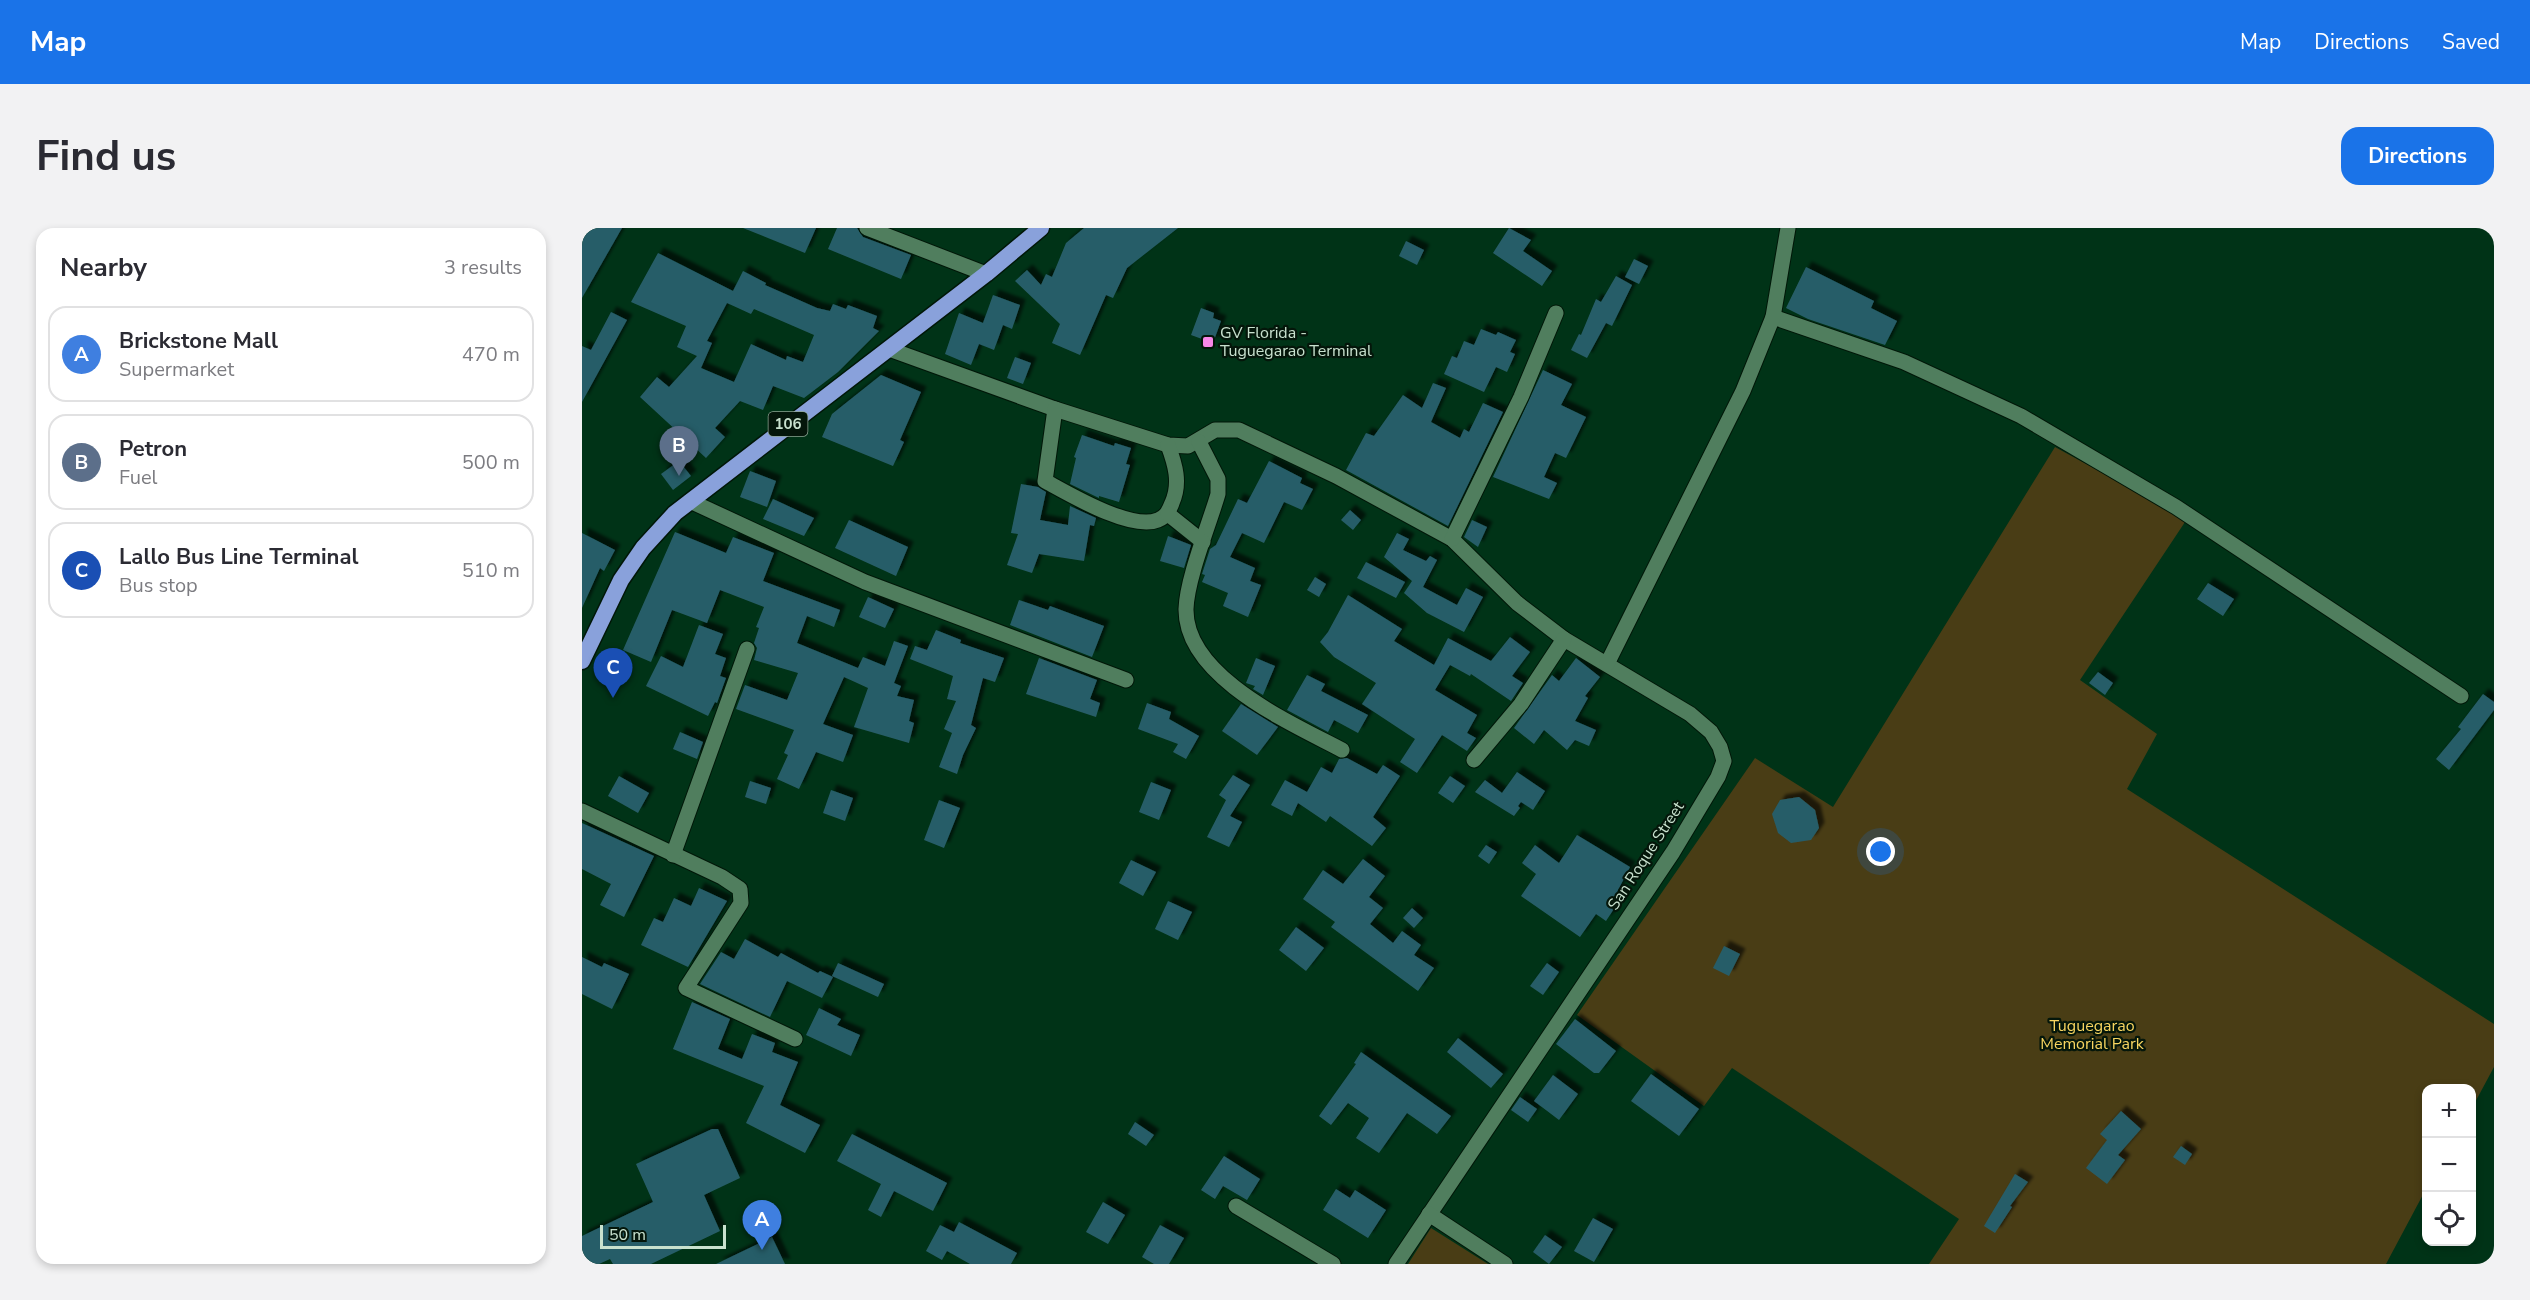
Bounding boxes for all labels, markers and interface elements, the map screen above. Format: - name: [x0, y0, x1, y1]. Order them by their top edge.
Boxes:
- text: Map: [30, 23, 86, 61]
- text: Map: [2240, 28, 2281, 56]
- text: Directions: [2314, 28, 2409, 56]
- text: Saved: [2442, 28, 2500, 56]
- button: Directions: [2341, 127, 2494, 185]
- text: Find us: [36, 128, 176, 185]
- text: Nearby: [60, 250, 147, 285]
- text: 3 results: [444, 254, 522, 281]
- place label: GV Florida - Tuguegarao Terminal: [1220, 322, 1372, 362]
- text: Brickstone Mall: [119, 326, 278, 356]
- marker: GV Florida - Tuguegarao Terminal: [1201, 335, 1215, 349]
- text: A: [74, 341, 89, 368]
- text: 470 m: [462, 341, 520, 368]
- text: Supermarket: [119, 356, 234, 383]
- road number: 106: [768, 412, 808, 436]
- pin: B: [660, 426, 698, 476]
- text: Petron: [119, 434, 187, 464]
- text: B: [75, 449, 88, 476]
- text: 500 m: [462, 449, 520, 476]
- text: Fuel: [119, 464, 158, 491]
- text: Lallo Bus Line Terminal: [119, 542, 359, 572]
- text: C: [75, 557, 88, 584]
- text: 510 m: [462, 557, 520, 584]
- text: Bus stop: [119, 572, 198, 599]
- pin: C: [594, 648, 633, 698]
- street label: San Roque Street: [1603, 797, 1690, 915]
- your location: [1866, 837, 1895, 866]
- park label: Tuguegarao Memorial Park: [2040, 1015, 2145, 1055]
- map controls: [2422, 1084, 2476, 1246]
- button: +: [2422, 1084, 2476, 1138]
- button: −: [2422, 1138, 2476, 1192]
- button: locate: [2422, 1192, 2476, 1246]
- pin: A: [742, 1200, 782, 1250]
- scale bar: [600, 1222, 726, 1250]
- text: 50 m: [609, 1224, 646, 1246]

